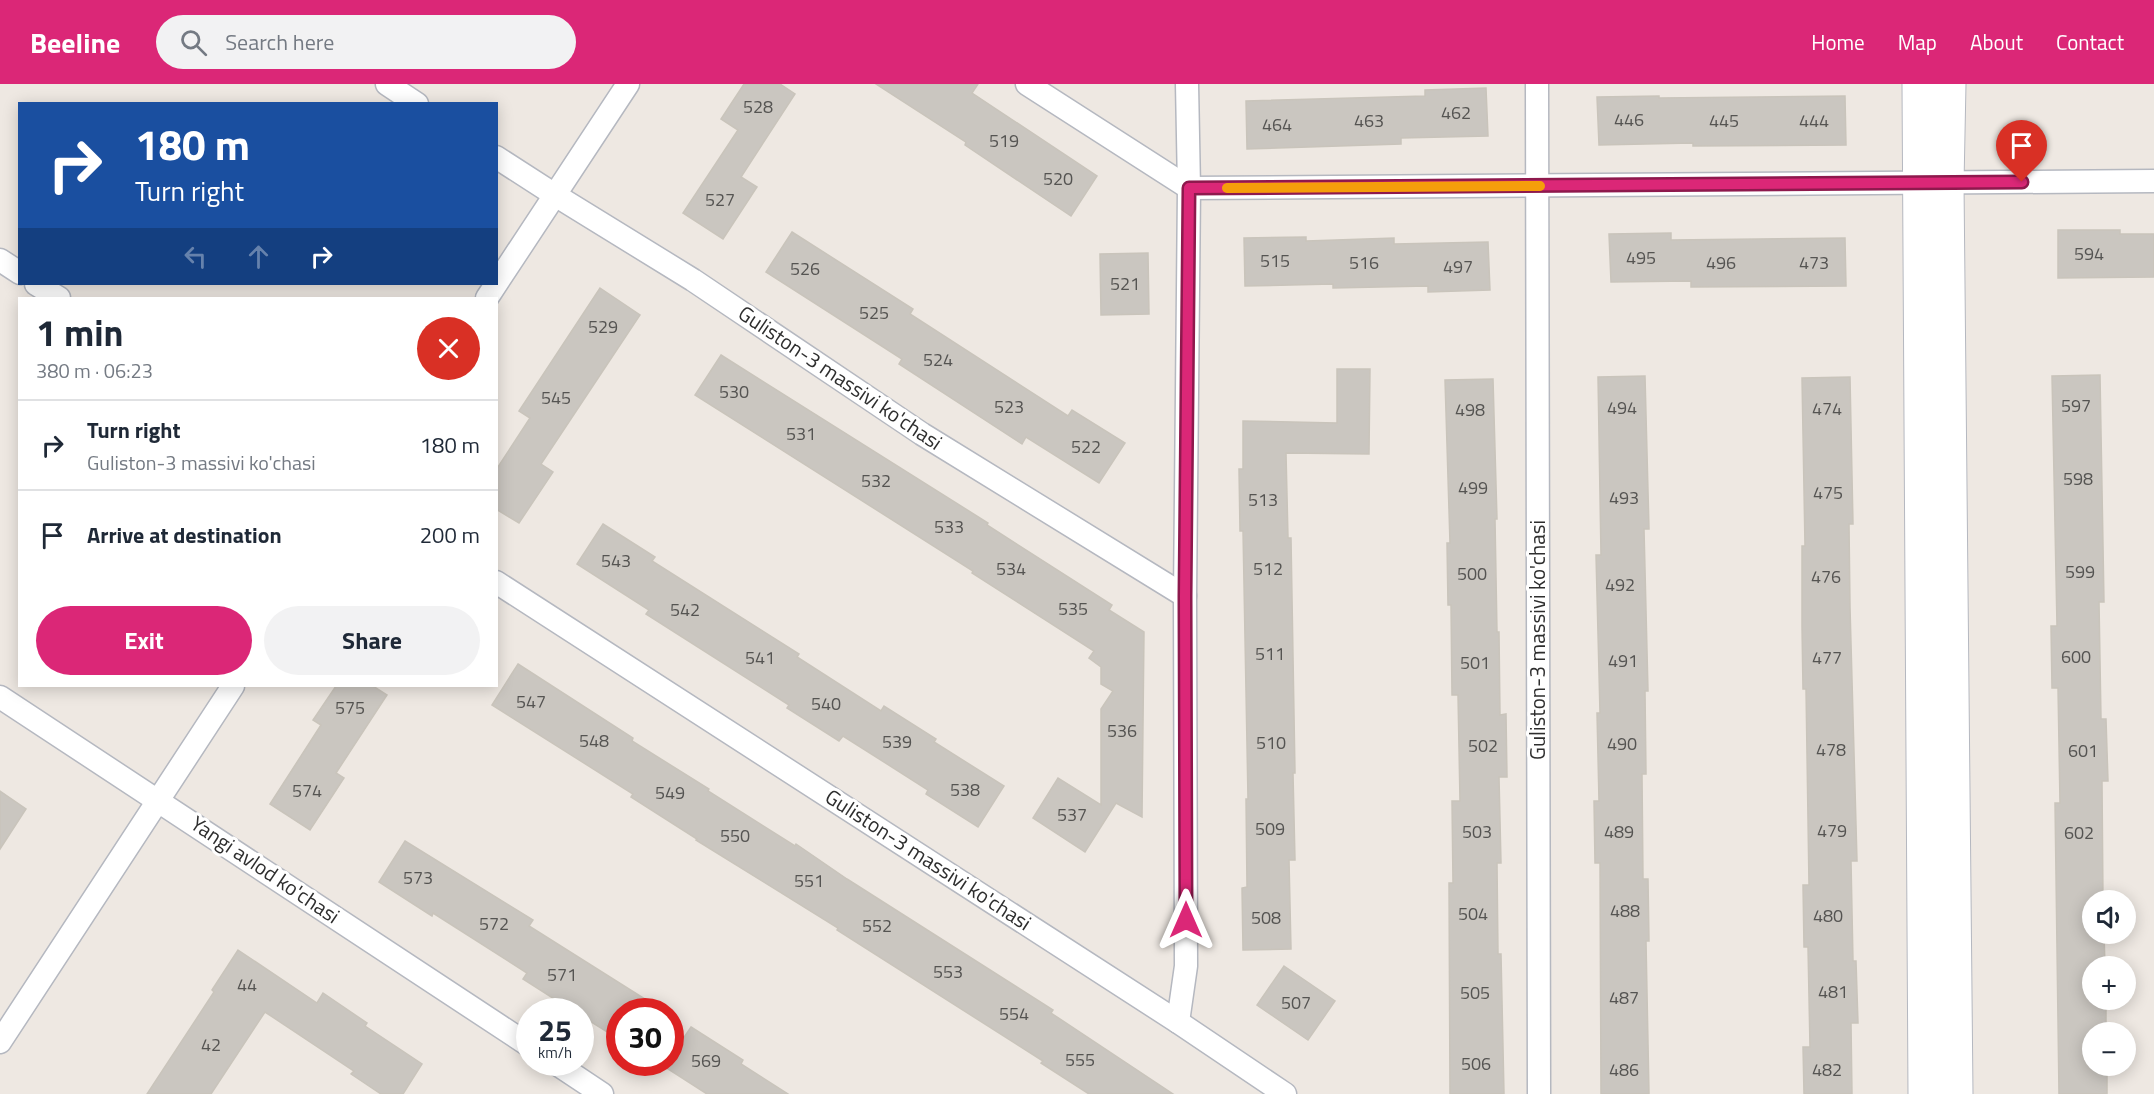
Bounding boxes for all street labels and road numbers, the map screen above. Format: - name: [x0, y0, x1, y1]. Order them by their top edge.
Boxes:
- street label: Guliston-3 massivi ko'chasi: [732, 297, 949, 458]
- street label: Guliston-3 massivi ko'chasi: [1521, 520, 1553, 760]
- street label: Guliston-3 massivi ko'chasi: [819, 780, 1038, 938]
- street label: Yangi avlod ko'chasi: [185, 807, 347, 931]

